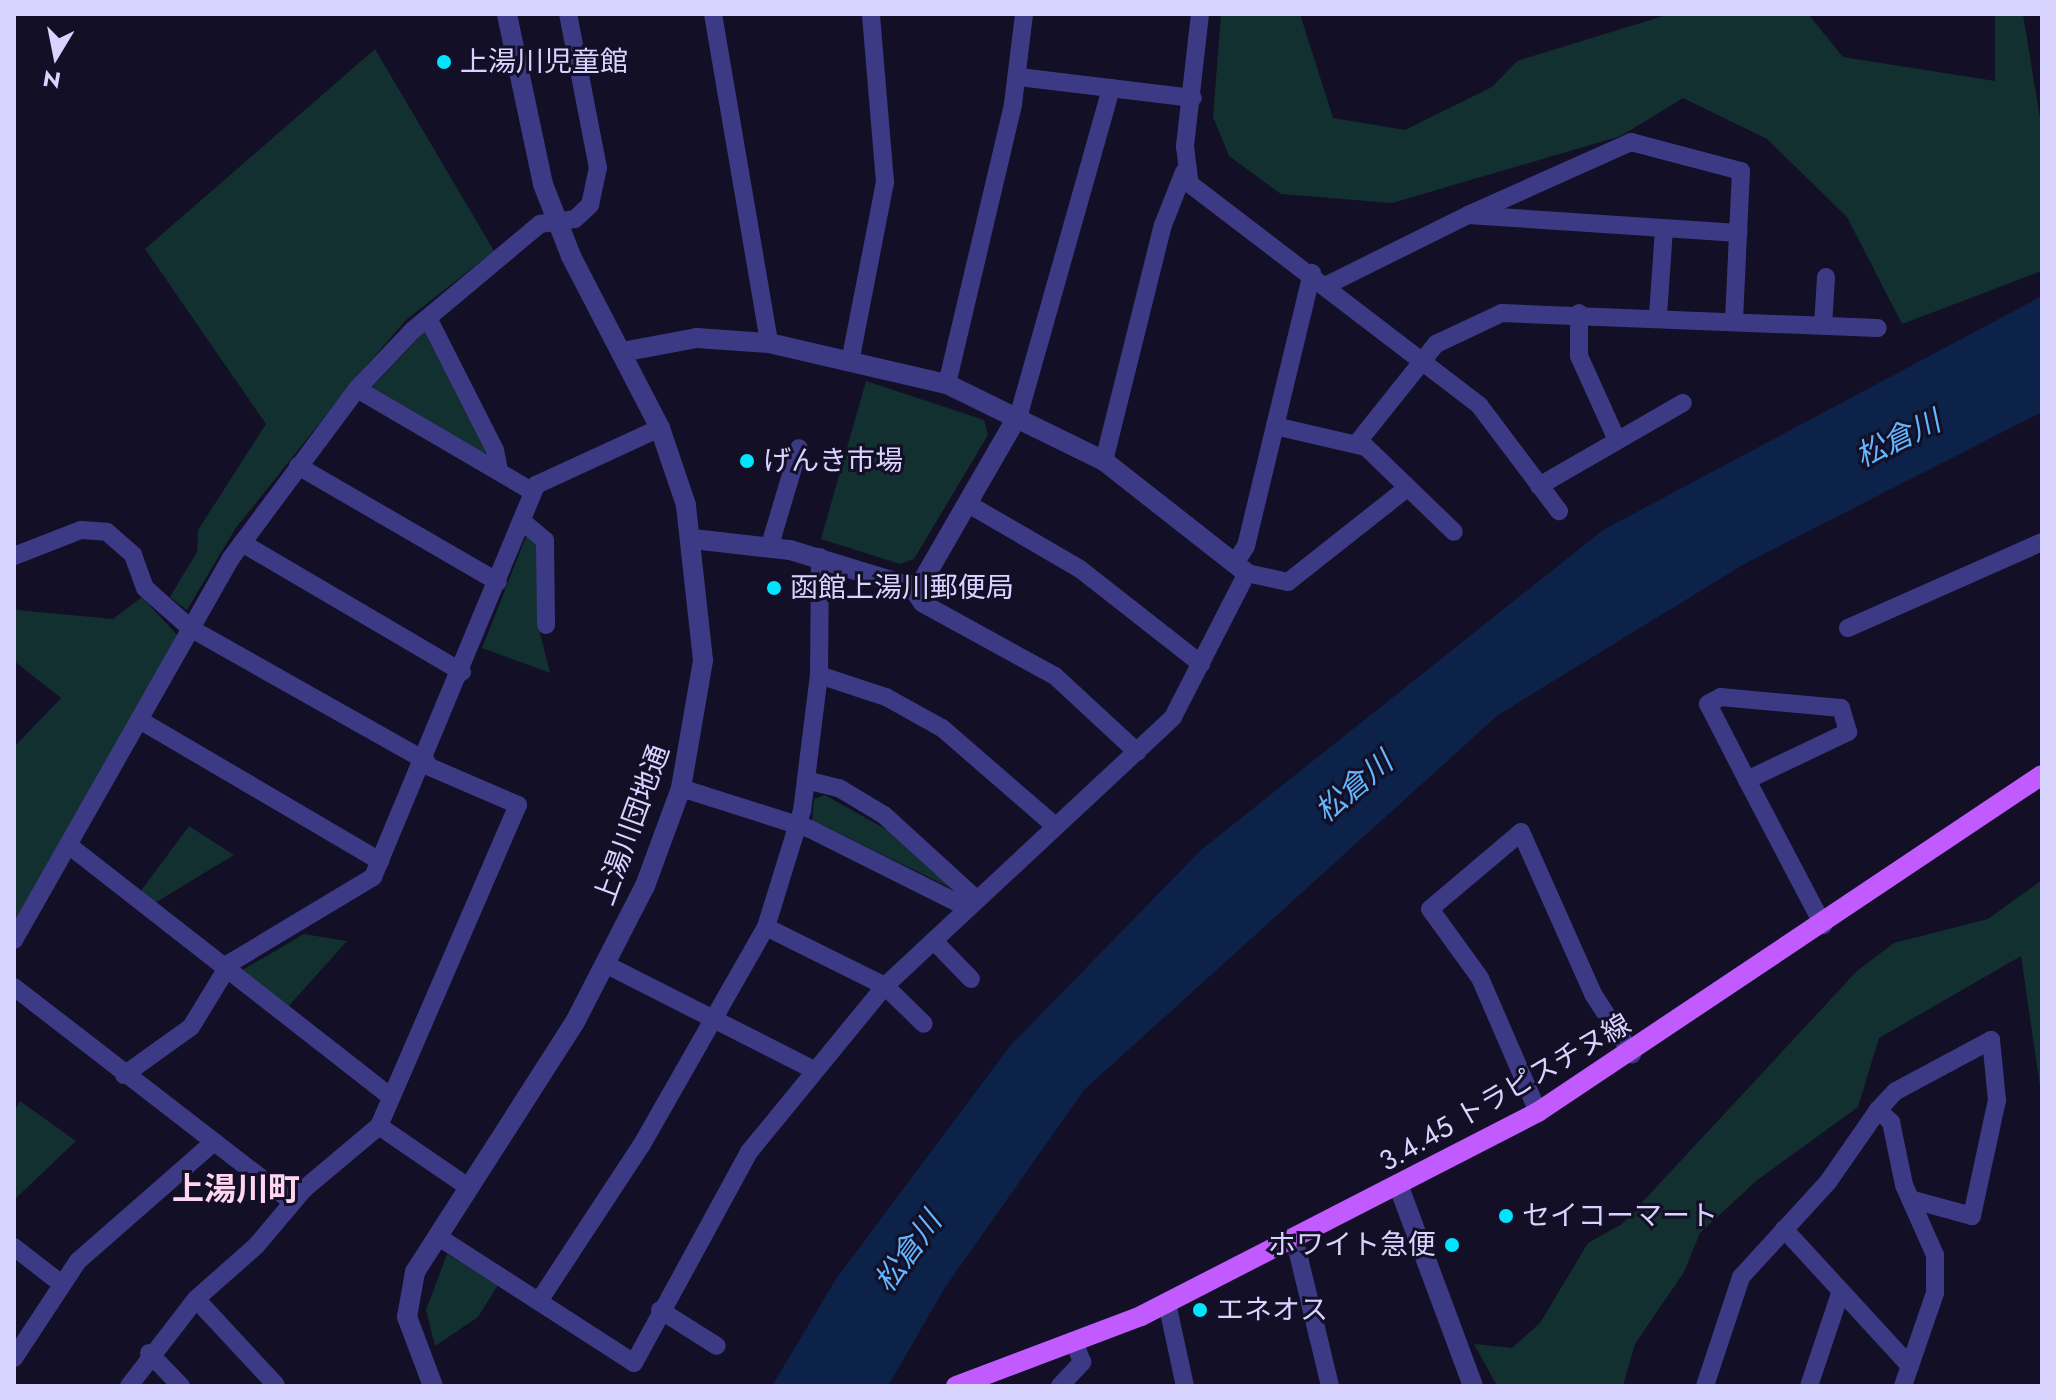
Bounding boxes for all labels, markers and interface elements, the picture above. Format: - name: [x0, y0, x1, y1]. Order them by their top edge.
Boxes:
- north arrow: [16, 16, 96, 96]
- place label: 上湯川児童館: [460, 45, 628, 79]
- marker: 上湯川児童館: [435, 53, 453, 71]
- text: N: [40, 62, 63, 97]
- water label: 松倉川: [1850, 403, 1946, 475]
- place label: げんき市場: [763, 444, 903, 478]
- marker: げんき市場: [738, 452, 756, 470]
- place label: 函館上湯川郵便局: [790, 571, 1014, 605]
- marker: 函館上湯川郵便局: [765, 579, 783, 597]
- street label: 上湯川団地通: [587, 740, 677, 910]
- water label: 松倉川: [1308, 744, 1400, 830]
- street label: 3.4.45 トラピスチヌ線: [1373, 1007, 1637, 1179]
- district label: 上湯川町: [172, 1170, 300, 1208]
- place label: セイコーマート: [1522, 1199, 1718, 1233]
- water label: 松倉川: [867, 1205, 949, 1299]
- marker: セイコーマート: [1497, 1207, 1515, 1225]
- place label: ホワイト急便: [1268, 1228, 1436, 1262]
- marker: ホワイト急便: [1443, 1236, 1461, 1254]
- place label: エネオス: [1216, 1293, 1328, 1327]
- marker: エネオス: [1191, 1301, 1209, 1319]

